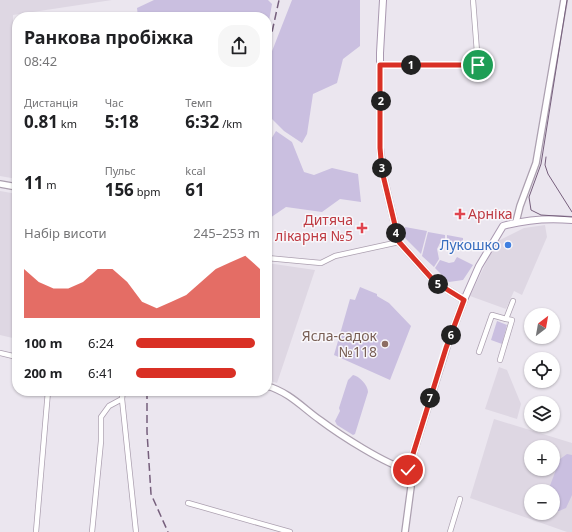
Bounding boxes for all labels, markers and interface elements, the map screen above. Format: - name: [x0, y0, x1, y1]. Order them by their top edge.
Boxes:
- text: Ранкова пробіжка: [24, 25, 193, 49]
- button: share: [218, 25, 260, 67]
- pin: [461, 48, 495, 82]
- text: 08:42: [24, 52, 57, 70]
- icon: arrive: [467, 54, 489, 76]
- pin: 1: [401, 55, 421, 75]
- text: 1: [408, 57, 414, 72]
- pin: 2: [371, 91, 391, 111]
- text: 2: [378, 93, 384, 108]
- text: Дистанція: [24, 95, 78, 110]
- text: Час: [105, 95, 124, 110]
- text: Темп: [185, 95, 212, 110]
- text: 0.81: [24, 110, 58, 133]
- text: 5:18: [105, 110, 139, 133]
- text: 6:32: [185, 110, 219, 133]
- text: km: [58, 116, 77, 131]
- text: /km: [219, 116, 242, 131]
- pin: 3: [372, 158, 392, 178]
- text: 3: [379, 160, 385, 175]
- text: Пульс: [105, 163, 136, 178]
- text: kcal: [185, 163, 206, 178]
- text: 11: [24, 171, 43, 194]
- text: m: [43, 177, 57, 192]
- text: 156: [105, 178, 134, 201]
- text: 61: [185, 178, 205, 201]
- text: bpm: [134, 184, 161, 199]
- place label: Арніка: [468, 204, 513, 223]
- marker: Арніка: [455, 209, 465, 219]
- place label: Дитяча лікарня №5: [275, 210, 353, 245]
- marker: Дитяча лікарня №5: [356, 222, 368, 234]
- pin: 4: [386, 223, 406, 243]
- text: Набір висоти: [24, 224, 107, 242]
- text: 245–253 m: [193, 224, 260, 242]
- text: 4: [393, 225, 399, 240]
- place label: Лукошко: [440, 235, 500, 254]
- marker: Лукошко: [503, 240, 513, 250]
- pin: 5: [428, 274, 448, 294]
- text: 5: [435, 276, 441, 291]
- north arrow: [524, 308, 560, 344]
- map controls: [524, 308, 560, 520]
- pin: 6: [441, 325, 461, 345]
- place label: Ясла-садок №118: [302, 326, 378, 361]
- text: 6: [448, 327, 454, 342]
- text: 100 m: [24, 334, 62, 352]
- text: 6:24: [88, 334, 114, 352]
- marker: Ясла-садок №118: [380, 339, 390, 349]
- button: locate: [524, 352, 560, 388]
- text: 200 m: [24, 364, 62, 382]
- text: 6:41: [88, 364, 114, 382]
- pin: 7: [420, 388, 440, 408]
- text: 7: [427, 390, 433, 405]
- button: layers: [524, 396, 560, 432]
- button: +: [524, 440, 560, 476]
- pin: [391, 453, 425, 487]
- icon: check: [397, 459, 419, 481]
- button: −: [524, 484, 560, 520]

